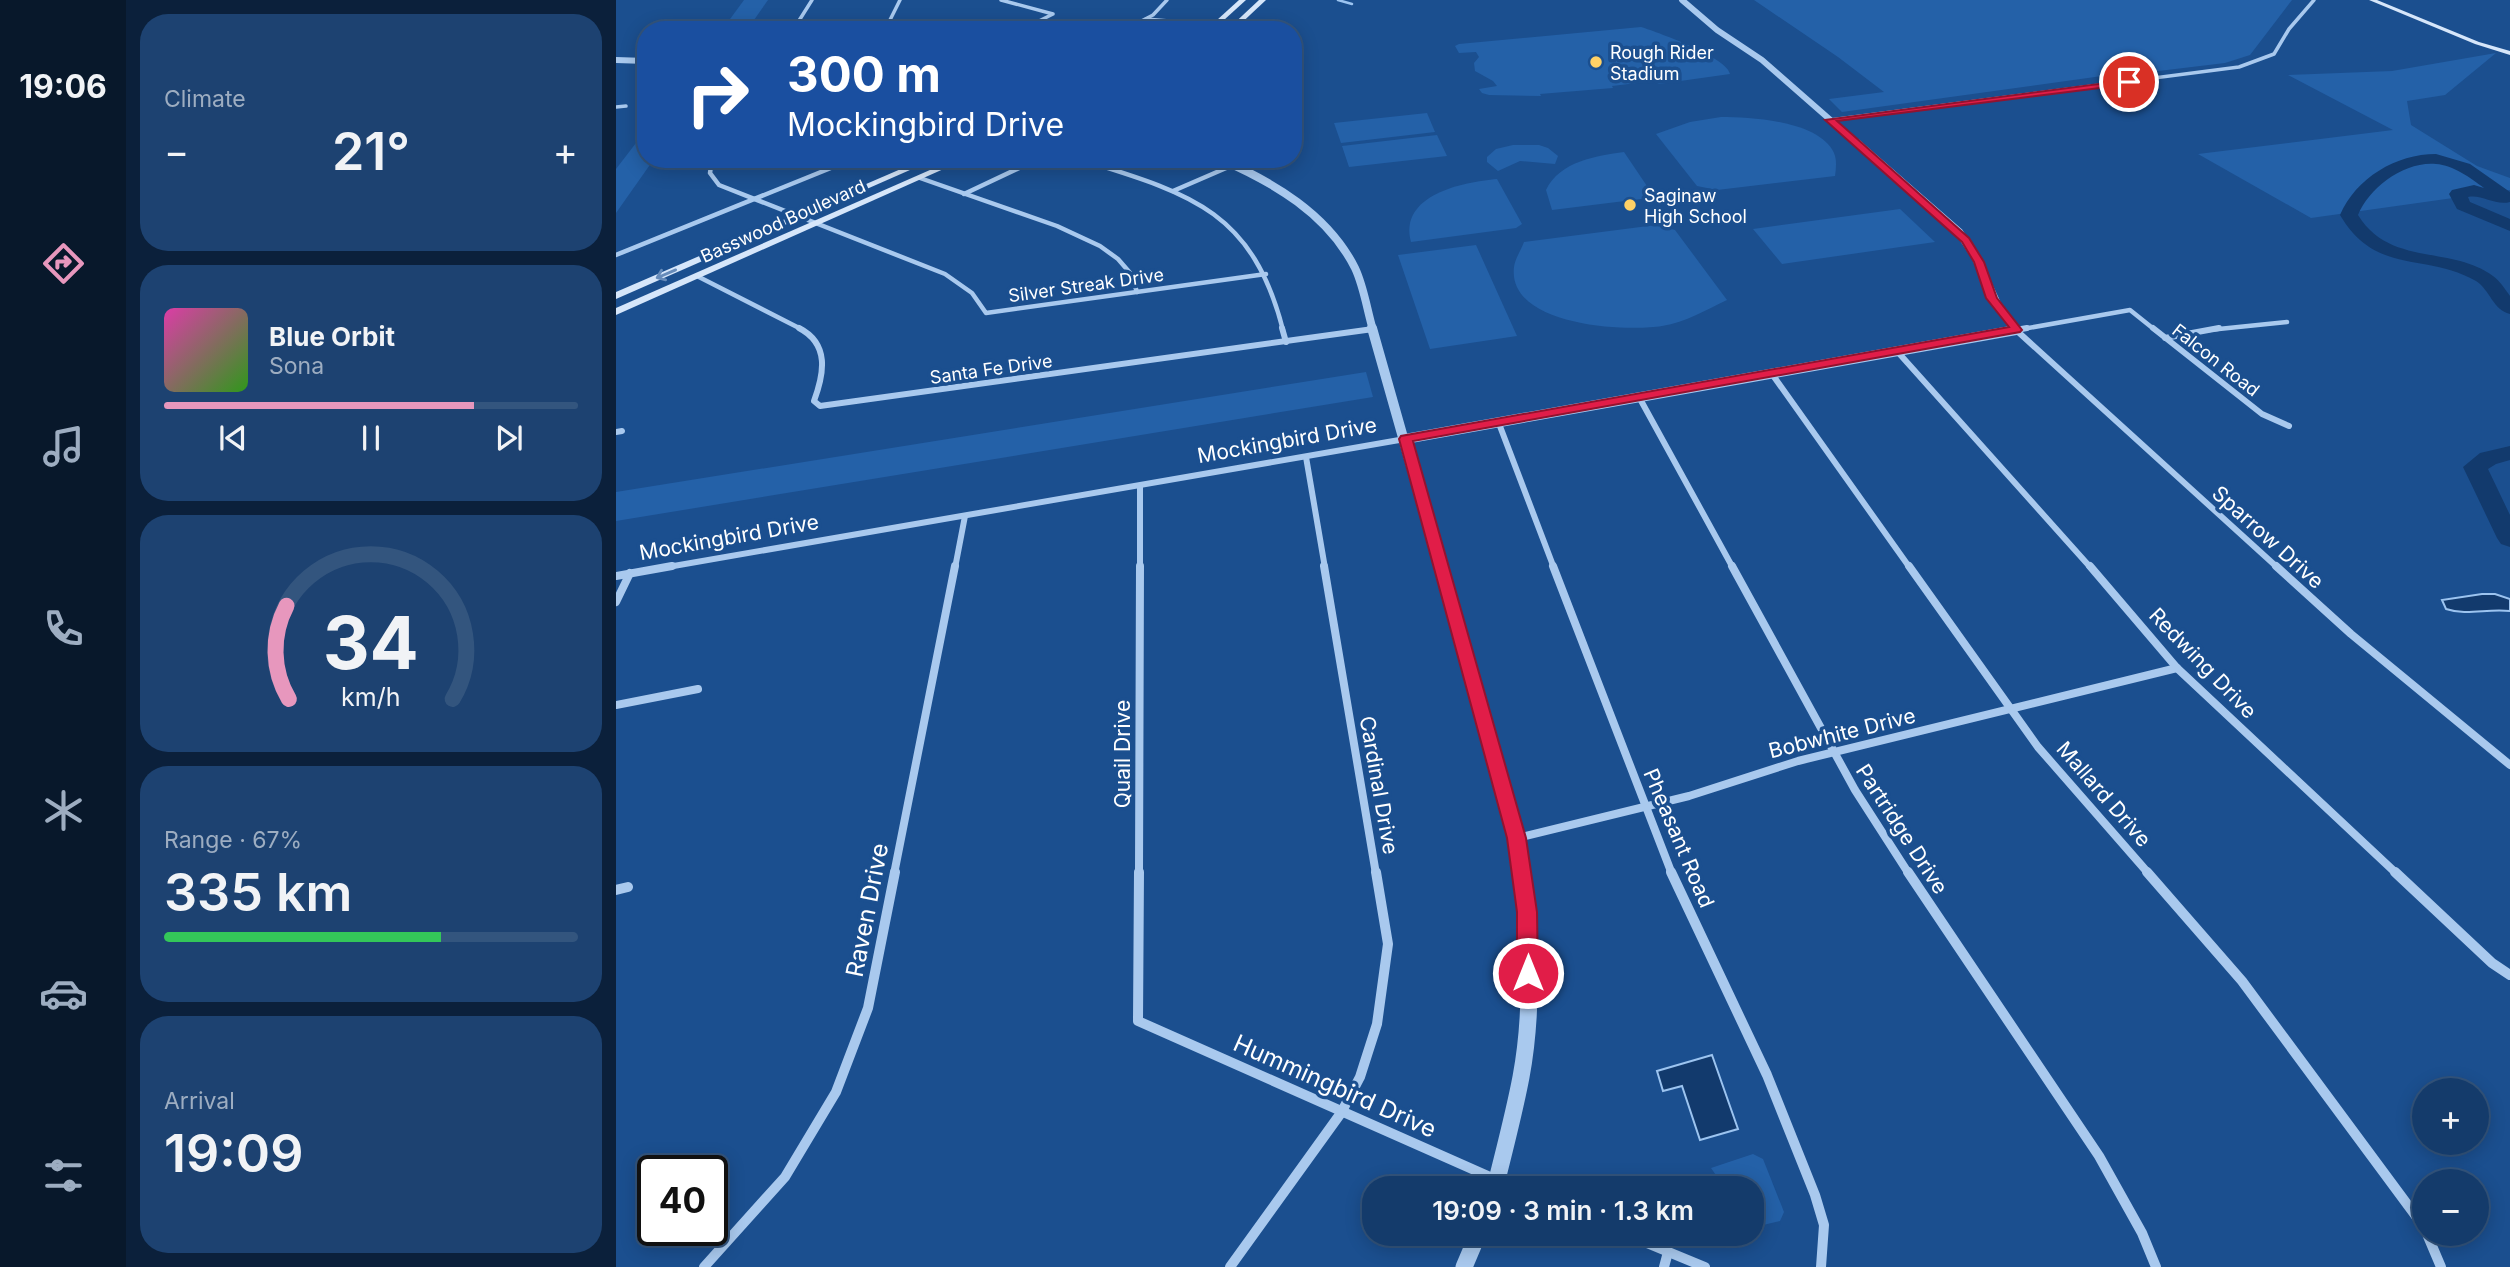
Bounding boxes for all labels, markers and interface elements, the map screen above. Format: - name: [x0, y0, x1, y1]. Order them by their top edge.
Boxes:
- place label: Rough Rider Stadium: [1610, 42, 1714, 84]
- text: 300 m: [787, 45, 941, 104]
- icon: right: [672, 49, 763, 140]
- pin: [2099, 52, 2159, 112]
- marker: Rough Rider Stadium: [1588, 54, 1604, 70]
- icon: arrive: [2110, 63, 2148, 101]
- text: 19:06: [19, 67, 107, 106]
- text: Climate: [164, 85, 246, 113]
- text: Mockingbird Drive: [787, 105, 1064, 144]
- text: 21°: [332, 120, 410, 183]
- text: −: [164, 128, 189, 174]
- text: +: [553, 128, 578, 174]
- street label: Basswood Boulevard: [697, 175, 869, 267]
- place label: Saginaw High School: [1644, 185, 1747, 227]
- marker: Saginaw High School: [1622, 197, 1638, 213]
- icon: directions: [39, 239, 88, 288]
- street label: Silver Streak Drive: [1007, 264, 1165, 306]
- one-way arrow: [656, 268, 678, 281]
- street label: Falcon Road: [2168, 319, 2264, 401]
- text: Blue Orbit: [269, 321, 395, 352]
- street label: Santa Fe Drive: [928, 350, 1054, 388]
- text: Sona: [269, 352, 324, 380]
- street label: Mockingbird Drive: [1195, 412, 1379, 468]
- icon: previous: [214, 419, 252, 457]
- icon: pause: [352, 419, 390, 457]
- icon: next: [490, 419, 528, 457]
- icon: music: [39, 422, 88, 471]
- street label: Sparrow Drive: [2207, 480, 2329, 594]
- street label: Mockingbird Drive: [637, 509, 821, 565]
- text: 34: [323, 599, 419, 688]
- street label: Redwing Drive: [2144, 603, 2262, 723]
- icon: phone: [39, 604, 88, 653]
- text: km/h: [341, 682, 401, 712]
- street label: Quail Drive: [1110, 700, 1135, 808]
- street label: Bobwhite Drive: [1766, 703, 1918, 763]
- street label: Cardinal Drive: [1355, 714, 1403, 856]
- street label: Mallard Drive: [2052, 736, 2156, 852]
- street label: Partridge Drive: [1851, 759, 1953, 899]
- street label: Pheasant Road: [1638, 765, 1720, 911]
- icon: climate: [39, 786, 88, 835]
- text: Range · 67%: [164, 826, 302, 854]
- street label: Raven Drive: [840, 841, 894, 979]
- text: 335 km: [164, 861, 352, 924]
- position arrow: [1491, 936, 1565, 1010]
- icon: car: [39, 969, 88, 1018]
- street label: Hummingbird Drive: [1229, 1028, 1441, 1144]
- map controls: [2412, 1078, 2489, 1246]
- button: +: [2412, 1078, 2489, 1155]
- text: Arrival: [164, 1087, 235, 1115]
- text: 19:09: [164, 1122, 303, 1185]
- icon: filters: [39, 1151, 88, 1200]
- speed limit sign: 40: [637, 1155, 728, 1246]
- button: −: [2412, 1169, 2489, 1246]
- text: 19:09 · 3 min · 1.3 km: [1432, 1195, 1694, 1226]

